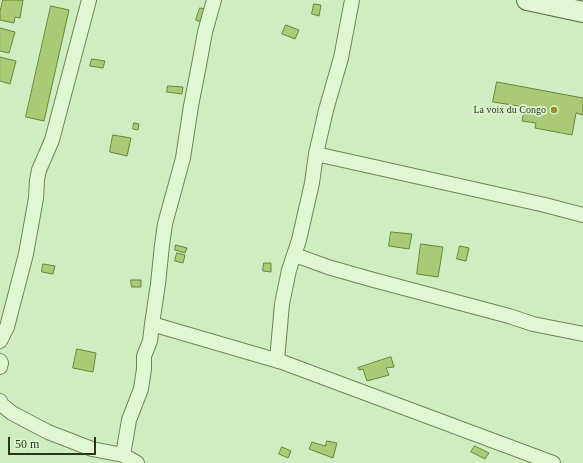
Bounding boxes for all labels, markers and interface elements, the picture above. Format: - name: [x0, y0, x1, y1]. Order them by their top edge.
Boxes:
- place label: La voix du Congo: [474, 104, 546, 116]
- marker: La voix du Congo: [549, 105, 559, 115]
- scale bar: [10, 429, 98, 455]
- text: 50 m: [15, 437, 39, 451]

